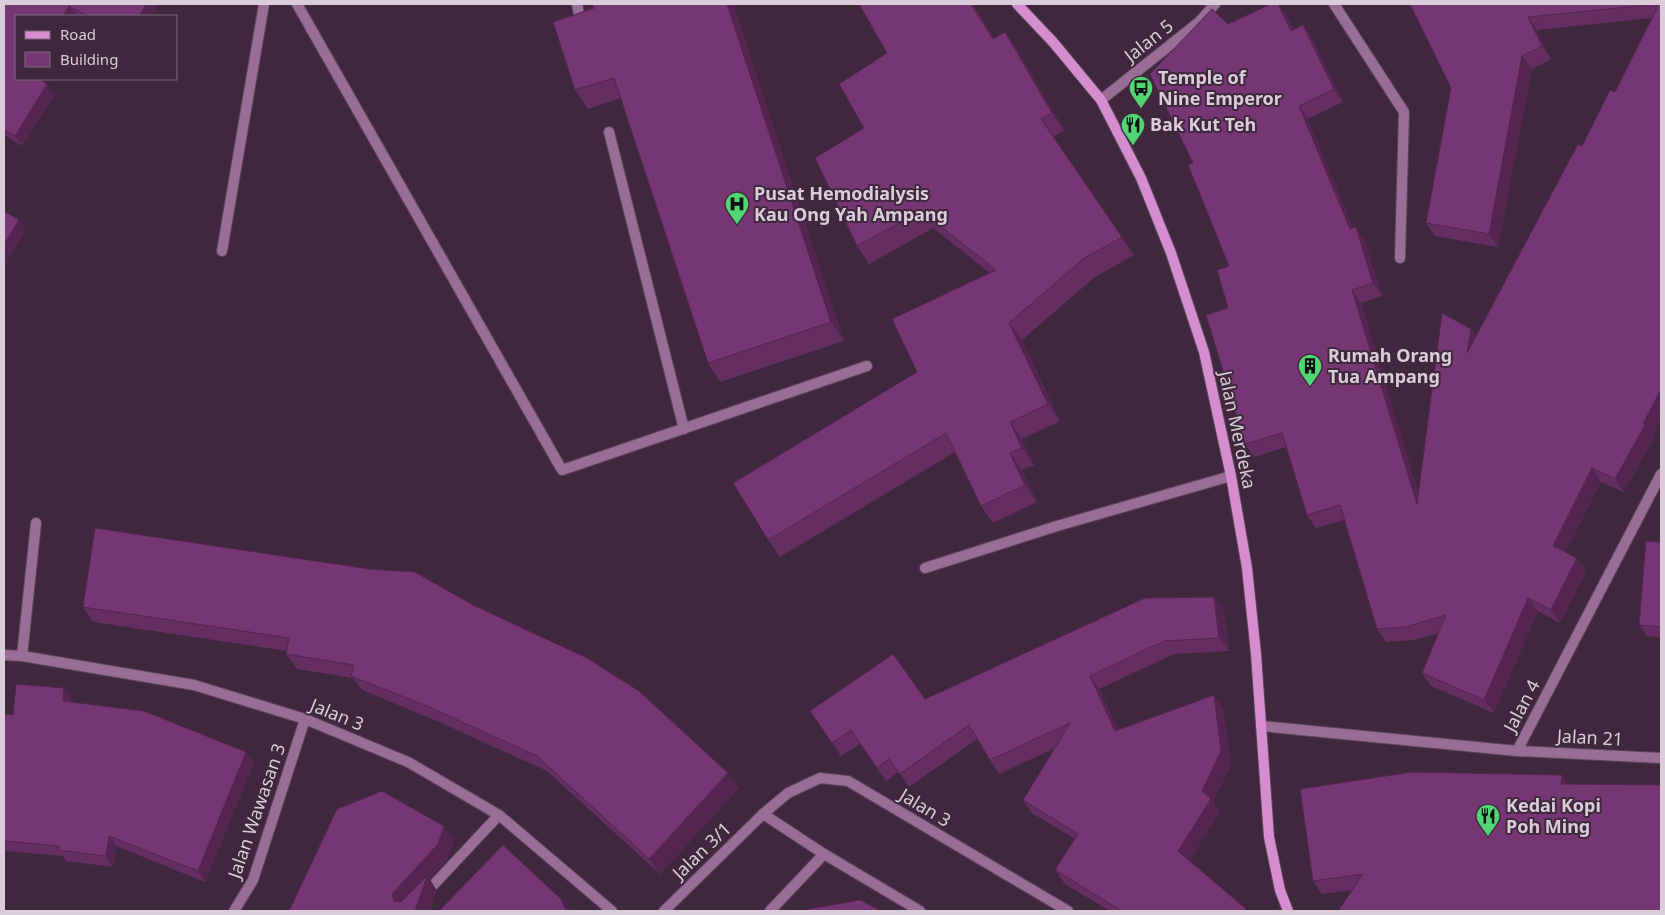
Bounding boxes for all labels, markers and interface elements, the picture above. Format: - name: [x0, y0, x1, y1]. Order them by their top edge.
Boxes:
- street label: Jalan 5: [1117, 14, 1178, 68]
- legend: [15, 15, 178, 80]
- text: Road: [60, 24, 96, 44]
- text: Building: [60, 49, 118, 69]
- place label: Temple of Nine Emperor: [1158, 65, 1282, 110]
- bus stop icon: Temple of Nine Emperor: [1128, 75, 1154, 109]
- restaurant icon: Bak Kut Teh: [1120, 112, 1146, 146]
- place label: Bak Kut Teh: [1150, 112, 1256, 136]
- place label: Pusat Hemodialysis Kau Ong Yah Ampang: [754, 181, 948, 226]
- hospital icon: Pusat Hemodialysis Kau Ong Yah Ampang: [724, 191, 750, 225]
- place label: Rumah Orang Tua Ampang: [1328, 343, 1452, 388]
- building icon: Rumah Orang Tua Ampang: [1297, 353, 1323, 387]
- street label: Jalan Merdeka: [1213, 367, 1262, 491]
- street label: Jalan 4: [1496, 675, 1545, 738]
- street label: Jalan 3: [305, 692, 368, 736]
- street label: Jalan 21: [1554, 723, 1624, 751]
- street label: Jalan Wawasan 3: [221, 740, 290, 883]
- street label: Jalan 3: [894, 781, 956, 832]
- place label: Kedai Kopi Poh Ming: [1506, 793, 1601, 838]
- restaurant icon: Kedai Kopi Poh Ming: [1475, 803, 1501, 837]
- street label: Jalan 3/1: [665, 816, 736, 886]

